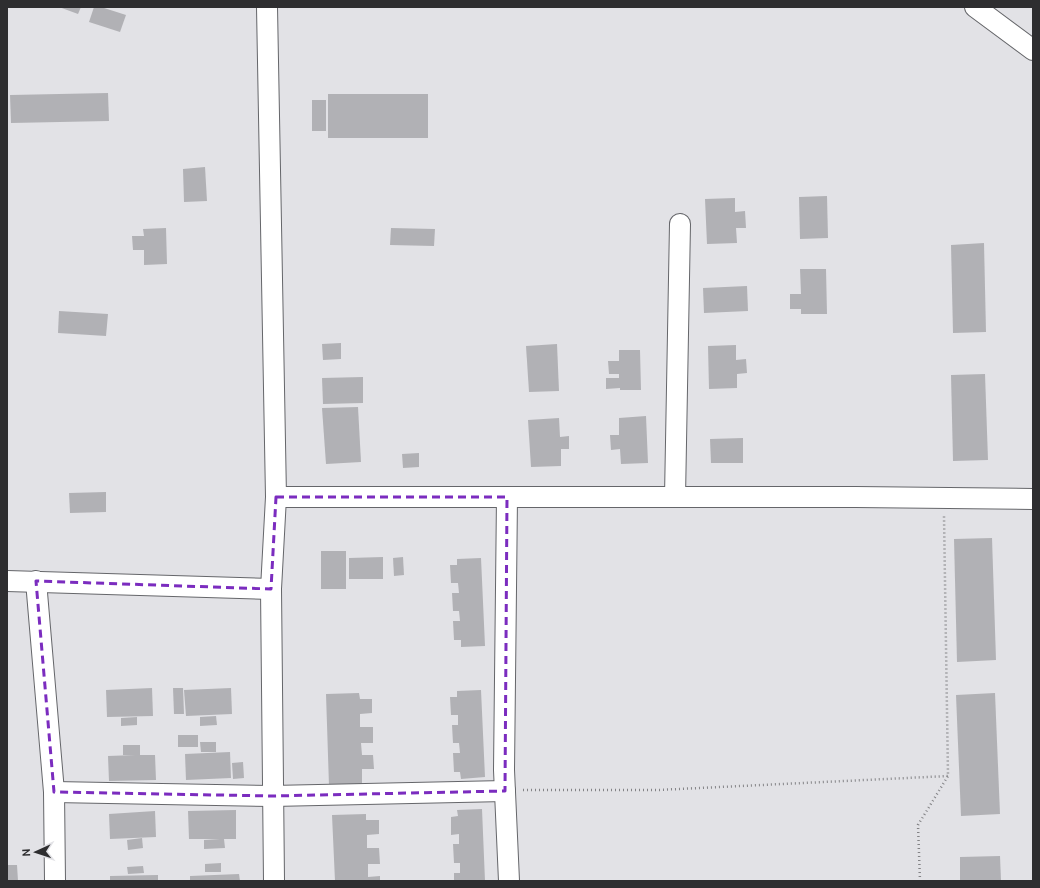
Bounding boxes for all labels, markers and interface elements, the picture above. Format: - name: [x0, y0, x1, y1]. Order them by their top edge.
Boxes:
- north arrow: [16, 832, 56, 872]
- text: N: [19, 848, 33, 857]

